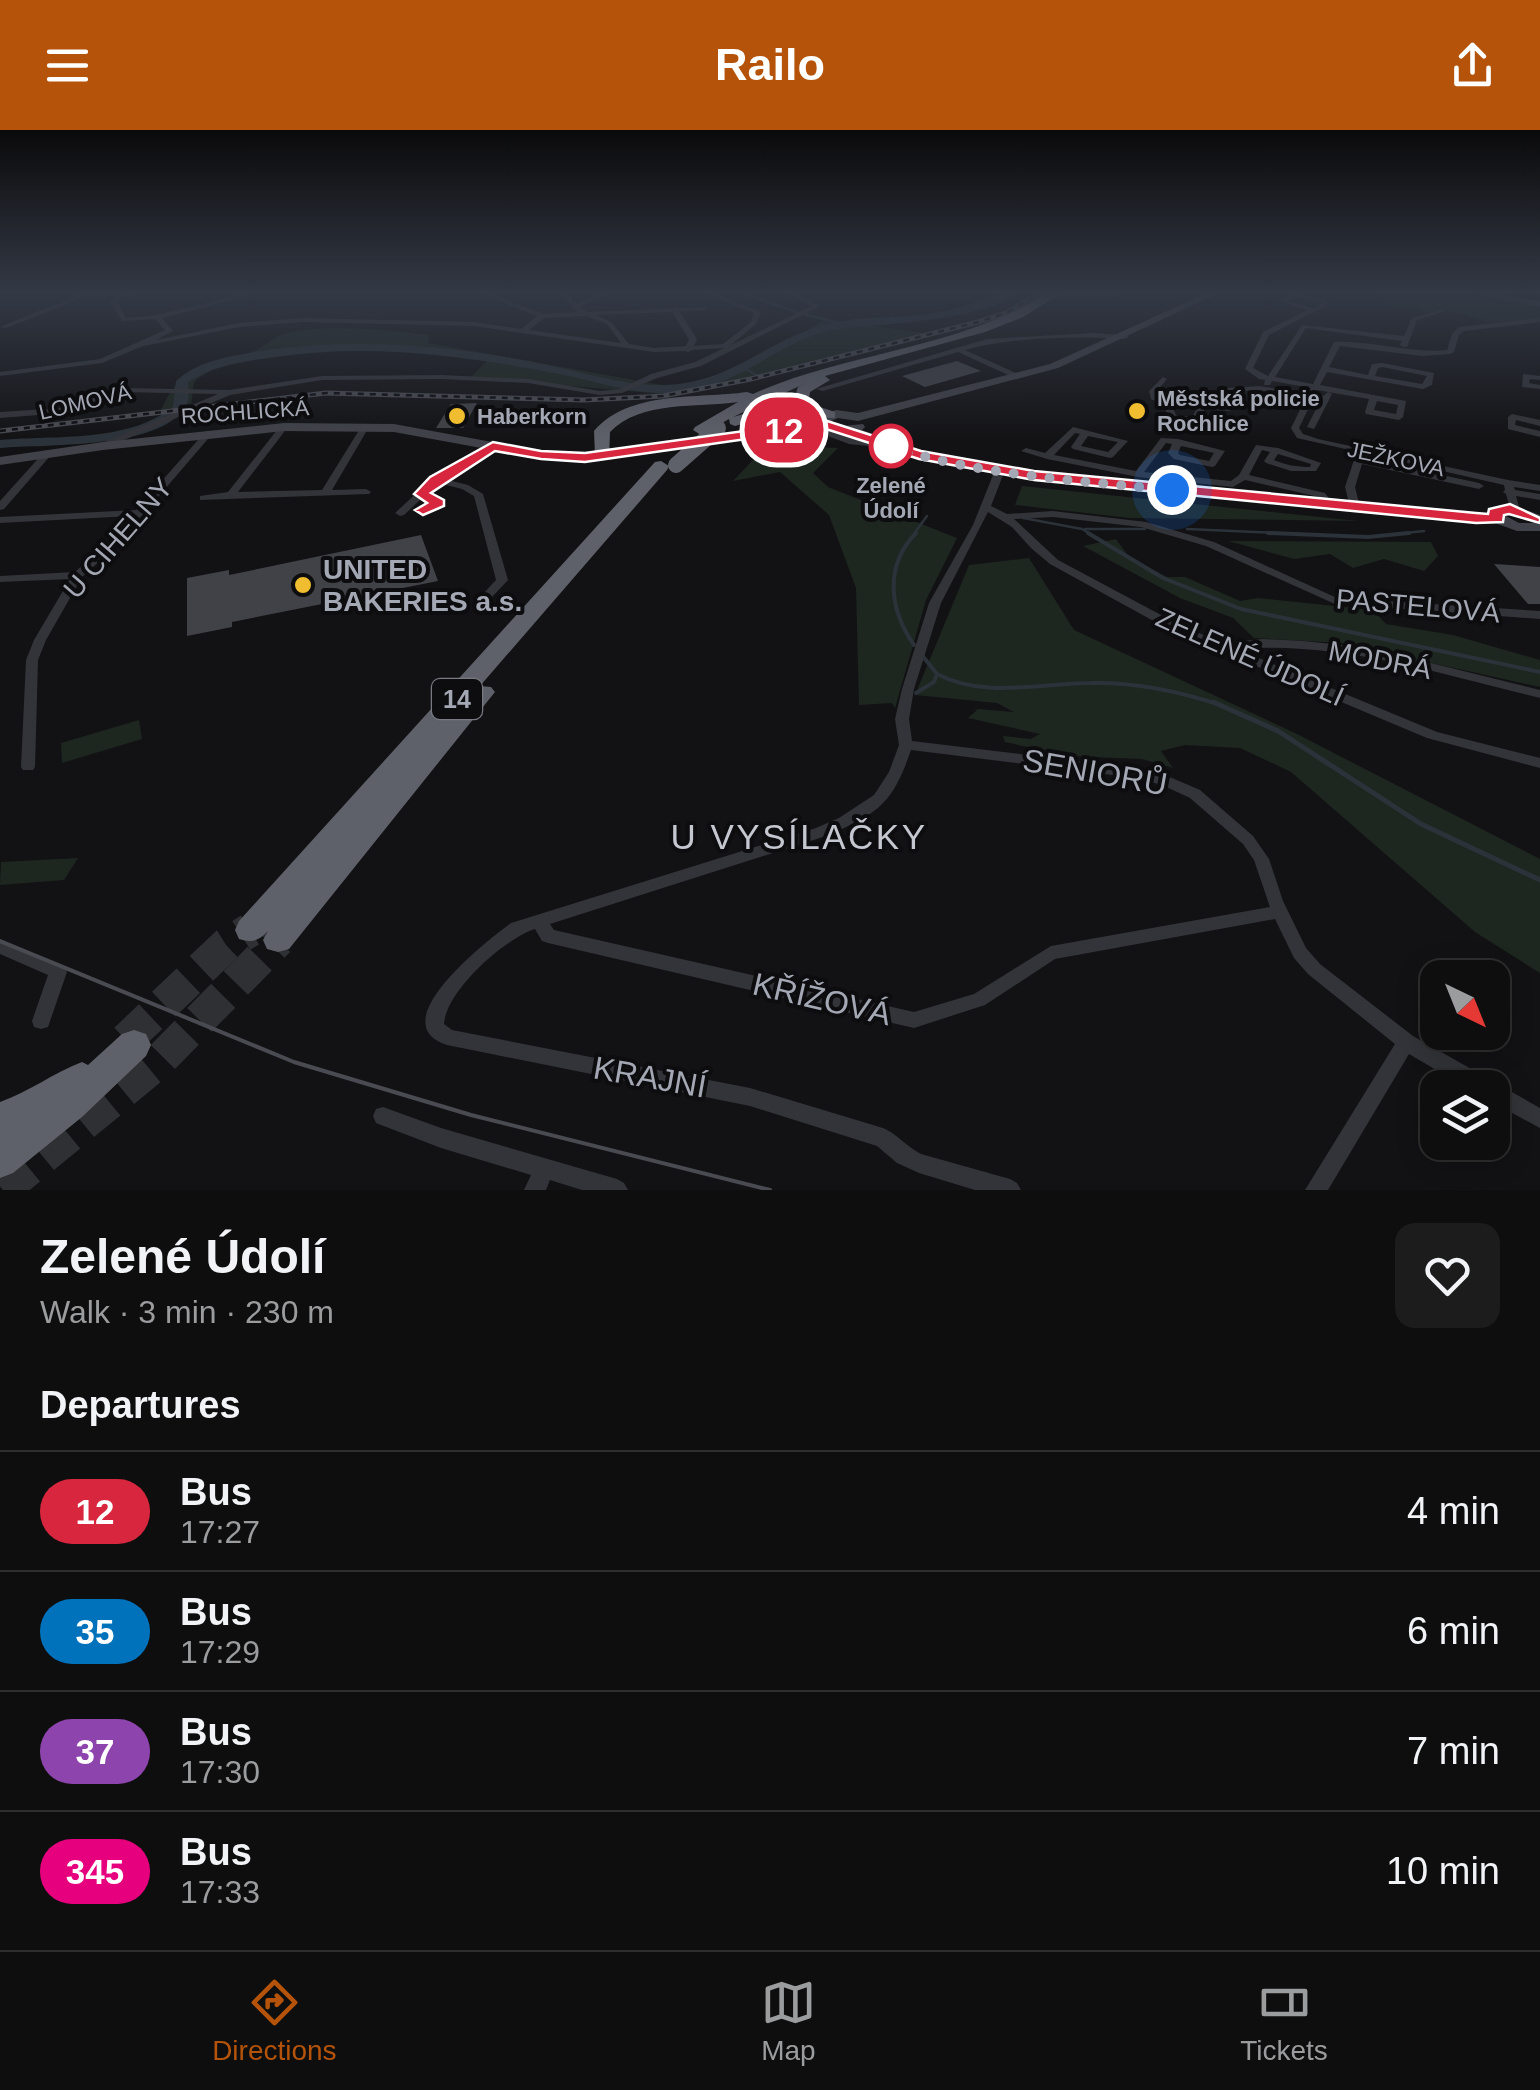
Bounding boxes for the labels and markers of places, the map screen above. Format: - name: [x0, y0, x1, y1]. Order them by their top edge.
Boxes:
- place label: Městská policie Rochlice: [1157, 386, 1320, 436]
- marker: Městská policie Rochlice: [1126, 400, 1148, 422]
- place label: Haberkorn: [477, 404, 587, 429]
- marker: Haberkorn: [446, 405, 468, 427]
- marker: Zelené Údolí: [870, 425, 912, 467]
- place label: Zelené Údolí: [856, 473, 926, 523]
- place label: UNITED BAKERIES a.s.: [323, 554, 522, 617]
- marker: UNITED BAKERIES a.s.: [292, 574, 314, 596]

